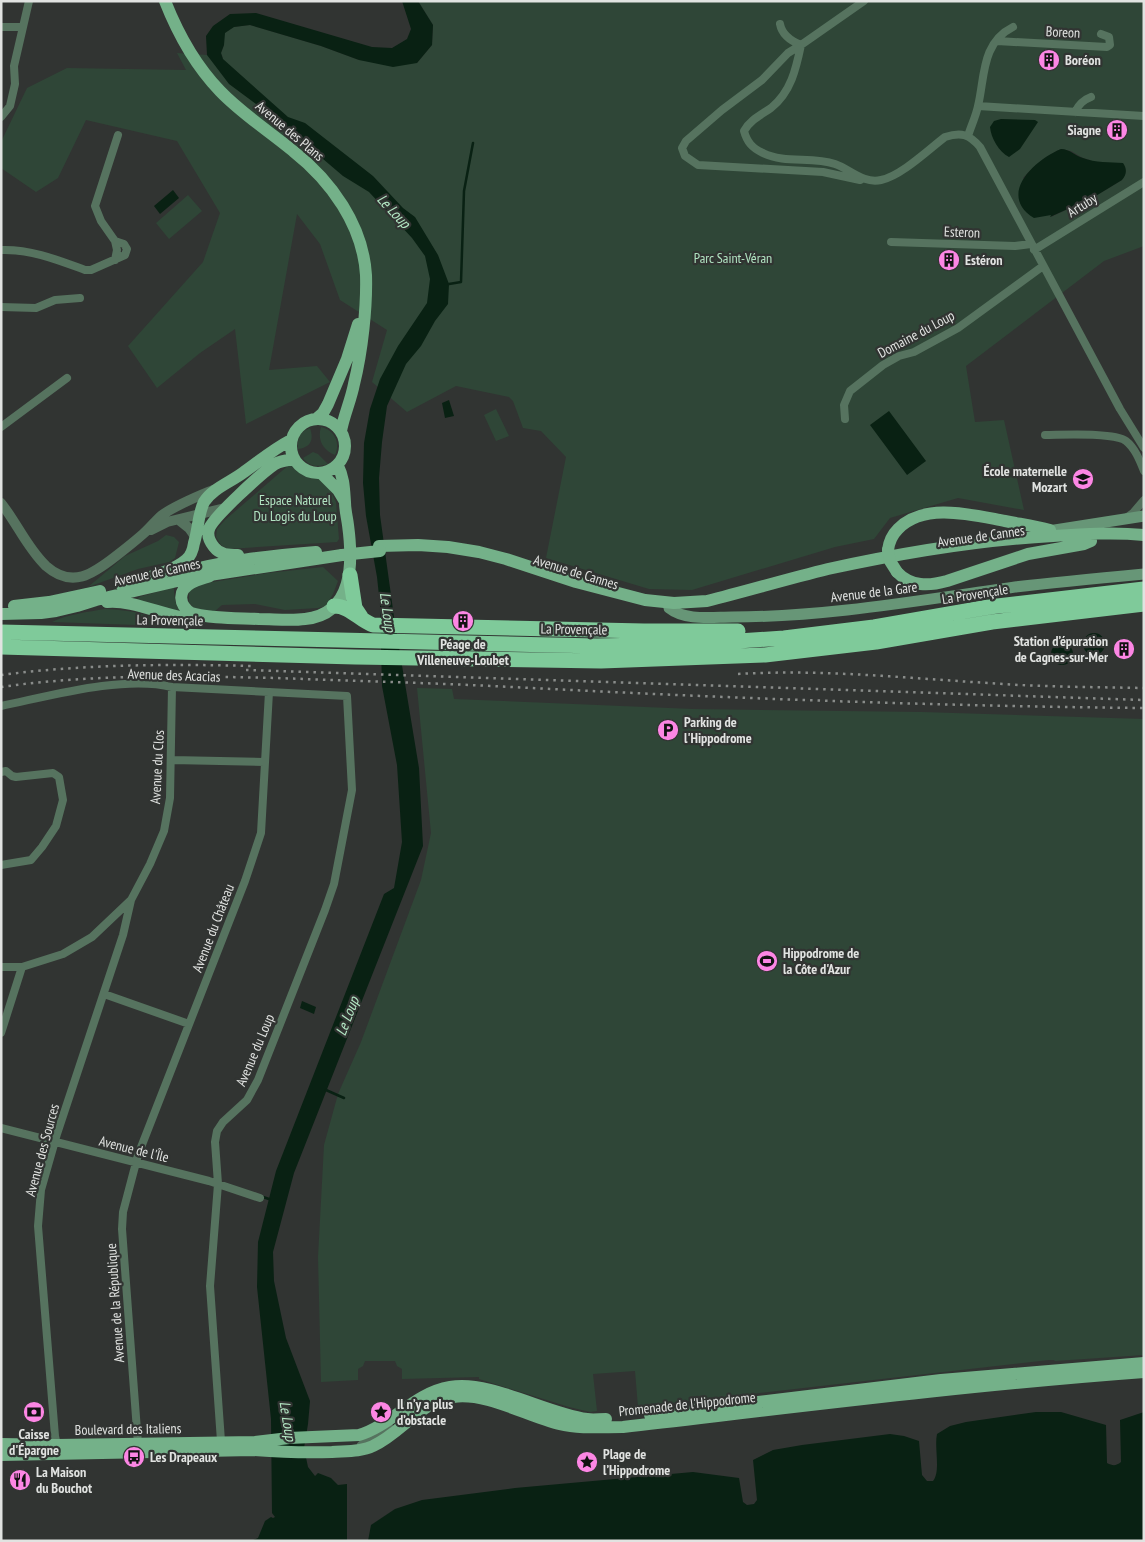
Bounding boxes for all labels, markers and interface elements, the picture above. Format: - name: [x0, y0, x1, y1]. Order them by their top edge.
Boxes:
- street label: Boreon: [1045, 22, 1081, 42]
- building icon: Boréon: [1037, 48, 1061, 72]
- place label: Boréon: [1065, 51, 1101, 69]
- street label: Avenue des Plans: [252, 97, 328, 165]
- building icon: Siagne: [1105, 118, 1129, 142]
- place label: Siagne: [1067, 121, 1101, 139]
- street label: Artuby: [1064, 189, 1101, 221]
- water label: Le Loup: [373, 190, 416, 233]
- street label: Esteron: [944, 222, 980, 242]
- building icon: Estéron: [937, 248, 961, 272]
- park label: Parc Saint-Véran: [694, 249, 772, 267]
- place label: Estéron: [965, 251, 1003, 269]
- street label: Domaine du Loup: [874, 306, 958, 362]
- place label: École maternelle Mozart: [983, 462, 1067, 496]
- school or university icon: École maternelle Mozart: [1071, 467, 1095, 491]
- park label: Espace Naturel Du Logis du Loup: [254, 491, 336, 525]
- street label: Avenue de Cannes: [936, 521, 1026, 551]
- street label: Avenue de Cannes: [531, 551, 621, 594]
- street label: Avenue de Cannes: [112, 554, 202, 590]
- street label: Avenue de la Gare: [830, 578, 919, 606]
- street label: La Provençale: [941, 580, 1010, 608]
- water label: Le Loup: [376, 591, 400, 635]
- building icon: Péage de Villeneuve-Loubet: [451, 609, 475, 633]
- street label: La Provençale: [136, 610, 204, 630]
- street label: La Provençale: [540, 619, 608, 639]
- place label: Station d’épuration de Cagnes-sur-Mer: [1014, 632, 1109, 666]
- place label: Péage de Villeneuve-Loubet: [416, 635, 509, 669]
- building icon: Station d’épuration de Cagnes-sur-Mer: [1112, 637, 1136, 661]
- street label: Avenue des Acacias: [127, 664, 221, 686]
- place label: Parking de l'Hippodrome: [684, 713, 752, 747]
- parking icon: Parking de l'Hippodrome: [656, 718, 680, 742]
- street label: Avenue du Clos: [146, 729, 168, 804]
- street label: Avenue du Château: [188, 881, 238, 975]
- place label: Hippodrome de la Côte d'Azur: [783, 944, 859, 978]
- sports icon: Hippodrome de la Côte d'Azur: [755, 949, 779, 973]
- water label: Le Loup: [331, 993, 364, 1038]
- street label: Avenue du Loup: [232, 1011, 278, 1089]
- street label: Avenue des Sources: [21, 1101, 63, 1198]
- street label: Avenue de l'Île: [97, 1132, 171, 1166]
- street label: Avenue de la République: [102, 1243, 128, 1363]
- street label: Promenade de l'Hippodrome: [618, 1388, 757, 1420]
- place label: Il n’y a plus d’obstacle: [397, 1395, 453, 1429]
- bank icon: Caisse d'Épargne: [22, 1400, 46, 1424]
- water label: Le Loup: [275, 1400, 301, 1444]
- place icon: Il n’y a plus d’obstacle: [369, 1400, 393, 1424]
- street label: Boulevard des Italiens: [75, 1419, 182, 1439]
- place label: Caisse d'Épargne: [9, 1425, 59, 1459]
- bus stop icon: Les Drapeaux: [122, 1445, 146, 1469]
- place label: Plage de l’Hippodrome: [603, 1445, 670, 1479]
- place label: Les Drapeaux: [150, 1448, 218, 1466]
- place icon: Plage de l’Hippodrome: [575, 1450, 599, 1474]
- place label: La Maison du Bouchot: [36, 1463, 92, 1497]
- restaurant icon: La Maison du Bouchot: [8, 1468, 32, 1492]

